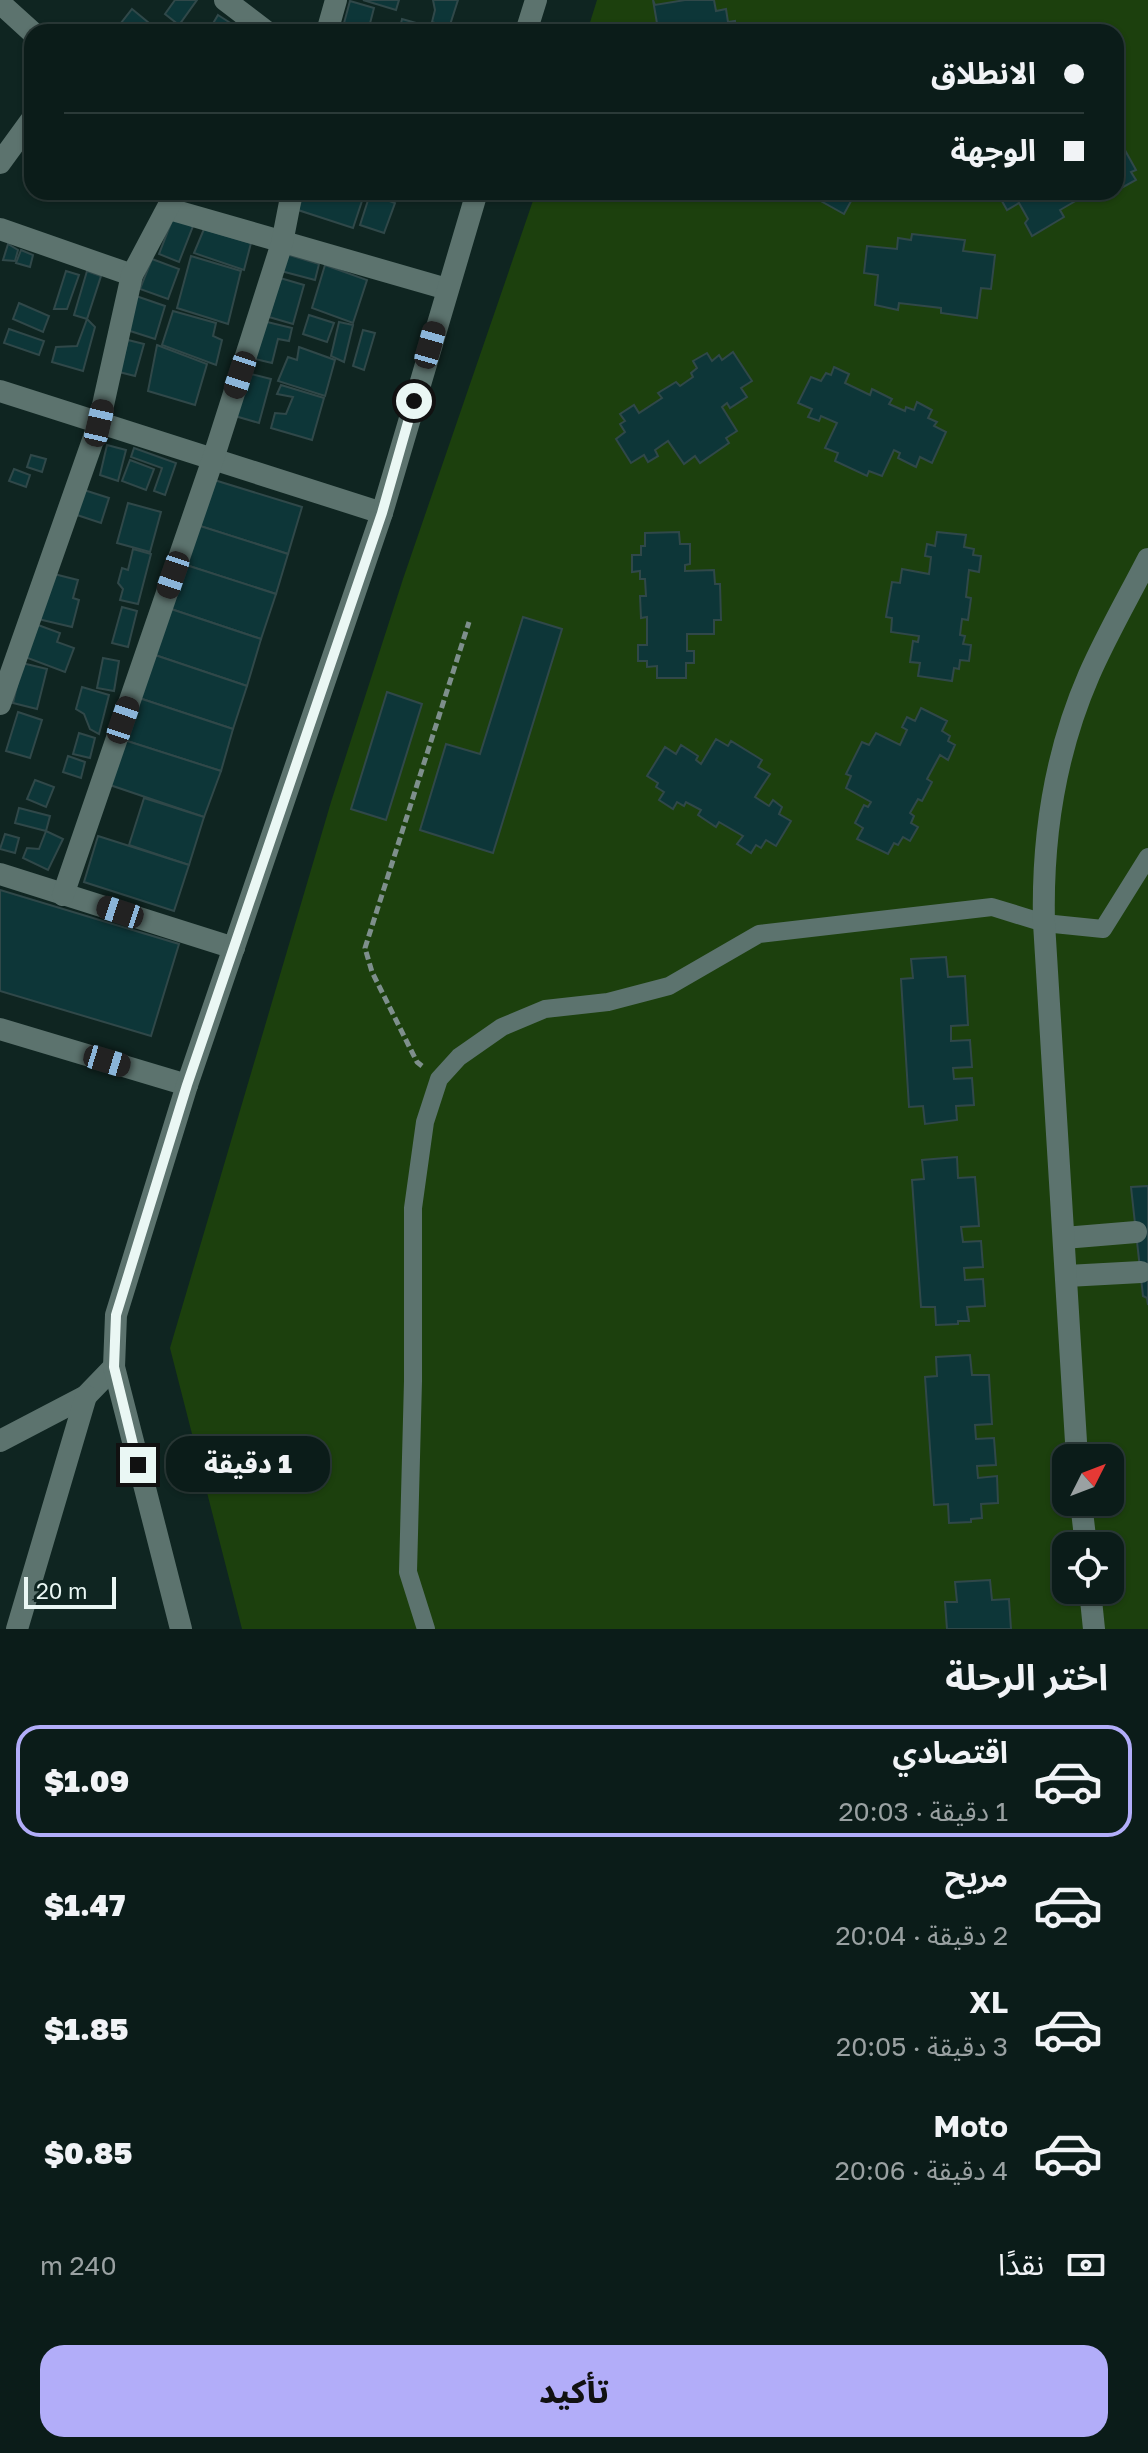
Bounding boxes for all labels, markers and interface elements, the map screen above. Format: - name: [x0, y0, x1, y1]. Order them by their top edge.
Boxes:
- text: الانطلاق: [931, 55, 1036, 91]
- text: الوجهة: [951, 132, 1036, 168]
- car: [412, 319, 448, 371]
- car: [221, 348, 259, 402]
- route start: [396, 383, 432, 419]
- car: [82, 397, 116, 449]
- car: [154, 548, 192, 602]
- car: [104, 693, 142, 747]
- car: [93, 893, 147, 931]
- car: [81, 1043, 133, 1079]
- callout: 1 دقيقة: [166, 1437, 330, 1493]
- north arrow: [1052, 1444, 1124, 1516]
- map controls: [1052, 1444, 1124, 1604]
- route end: [120, 1447, 156, 1483]
- text: 1 دقيقة: [204, 1448, 292, 1479]
- button: locate: [1052, 1532, 1124, 1604]
- scale bar: [24, 1573, 116, 1609]
- text: 20 m: [36, 1577, 87, 1604]
- text: اختر الرحلة: [945, 1655, 1108, 1698]
- text: اقتصادي: [893, 1734, 1008, 1770]
- icon: car: [1032, 1745, 1104, 1817]
- text: $1.09: [44, 1763, 129, 1799]
- text: 1 دقيقة · 20:03: [839, 1796, 1008, 1827]
- text: مريح: [945, 1858, 1008, 1894]
- icon: car: [1032, 1869, 1104, 1941]
- text: $1.47: [44, 1887, 125, 1923]
- text: 2 دقيقة · 20:04: [835, 1920, 1008, 1951]
- text: XL: [969, 1984, 1008, 2020]
- icon: car: [1032, 1993, 1104, 2065]
- text: $1.85: [44, 2011, 128, 2047]
- text: 3 دقيقة · 20:05: [836, 2031, 1008, 2062]
- text: Moto: [933, 2108, 1008, 2144]
- icon: car: [1032, 2117, 1104, 2189]
- text: $0.85: [44, 2135, 132, 2171]
- text: 4 دقيقة · 20:06: [835, 2155, 1008, 2186]
- icon: cash: [1064, 2243, 1108, 2287]
- text: نقدًا: [998, 2246, 1044, 2282]
- text: 240 m: [40, 2250, 117, 2281]
- button: تأكيد: [40, 2345, 1108, 2437]

